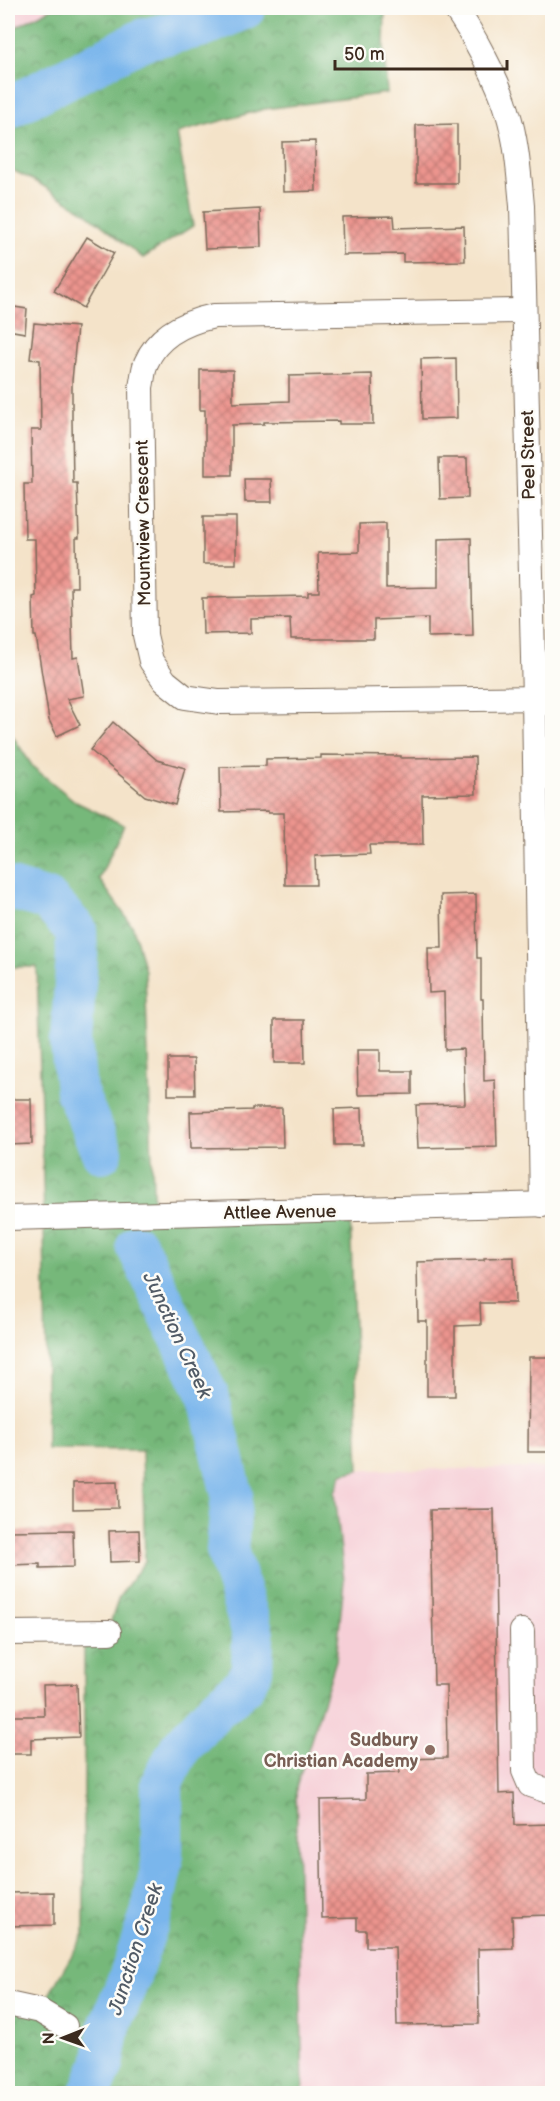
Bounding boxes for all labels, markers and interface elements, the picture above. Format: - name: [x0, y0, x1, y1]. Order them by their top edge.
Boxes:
- scale bar: [335, 33, 508, 71]
- text: 50 m: [344, 44, 385, 65]
- street label: Peel Street: [517, 409, 540, 500]
- street label: Mountview Crescent: [132, 439, 155, 606]
- street label: Attlee Avenue: [224, 1201, 337, 1224]
- water label: Junction Creek: [137, 1268, 217, 1403]
- place label: Sudbury Christian Academy: [264, 1730, 419, 1772]
- marker: Sudbury Christian Academy: [423, 1743, 437, 1757]
- water label: Junction Creek: [103, 1880, 169, 2019]
- north arrow: [33, 2008, 93, 2068]
- text: N: [40, 2032, 59, 2044]

